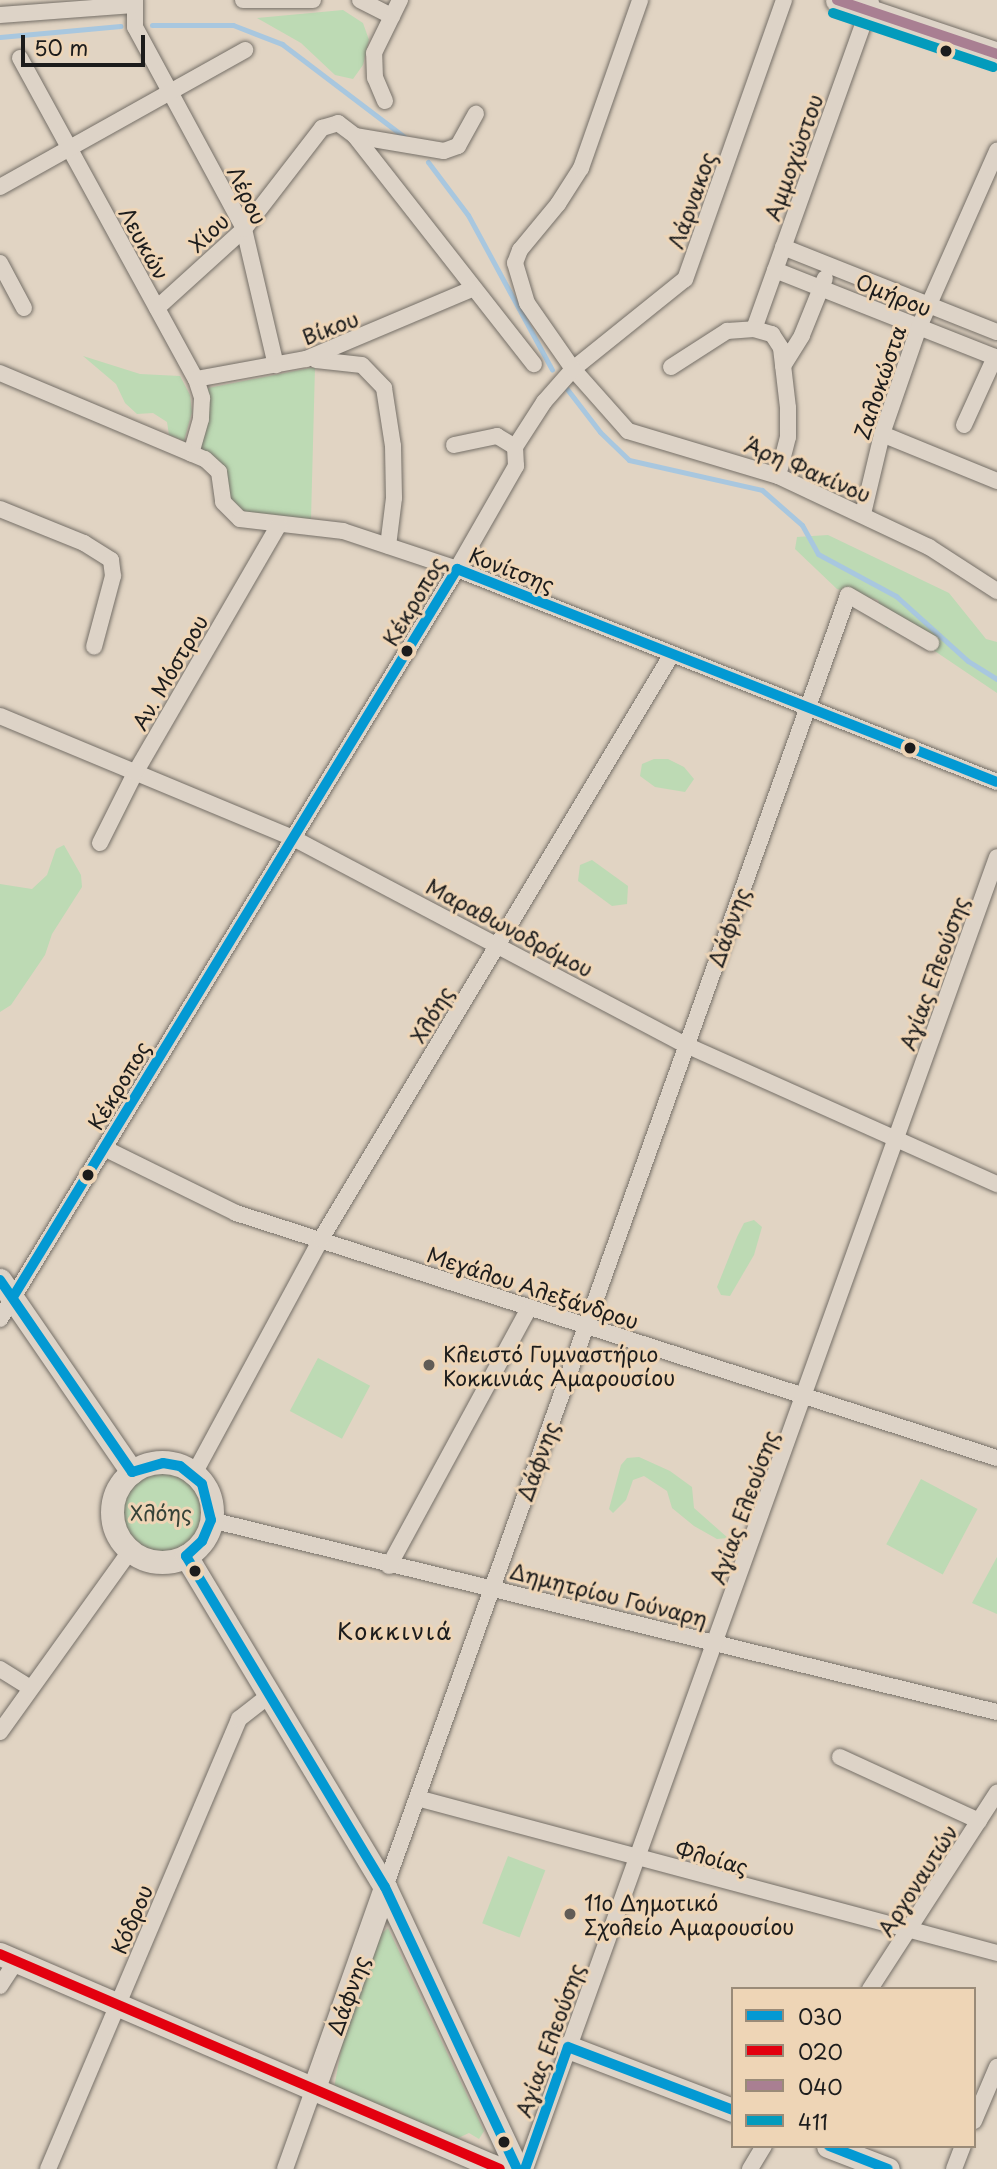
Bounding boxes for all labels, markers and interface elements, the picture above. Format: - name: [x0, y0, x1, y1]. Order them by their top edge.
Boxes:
- scale bar: [24, 21, 149, 65]
- text: 50 m: [34, 31, 88, 63]
- unlabelled marker: [939, 44, 953, 58]
- street label: Αμμοχώστου: [758, 90, 828, 224]
- street label: Λάρνακος: [662, 148, 720, 252]
- street label: Λέρου: [223, 162, 273, 228]
- street label: Λευκών: [115, 202, 175, 284]
- street label: Χίου: [183, 207, 233, 257]
- street label: Ομήρου: [853, 267, 935, 321]
- street label: Βίκου: [298, 305, 362, 349]
- street label: Ζαλοκώστα: [848, 322, 910, 442]
- street label: Άρη Φακίνου: [741, 431, 875, 507]
- street label: Κονίτσης: [466, 541, 558, 597]
- street label: Κέκροπος: [377, 552, 449, 650]
- street label: Αν. Μόστρου: [126, 610, 212, 734]
- unlabelled marker: [400, 644, 414, 658]
- unlabelled marker: [903, 741, 917, 755]
- street label: Μαραθωνοδρόμου: [422, 872, 598, 982]
- street label: Δάφνης: [702, 884, 754, 970]
- street label: Αγίας Ελεούσης: [893, 893, 973, 1053]
- street label: Χλόης: [404, 981, 458, 1047]
- street label: Κέκροπος: [82, 1036, 154, 1134]
- unlabelled marker: [81, 1168, 95, 1182]
- street label: Μεγάλου Αλεξάνδρου: [424, 1241, 642, 1333]
- place label: Κλειστό Γυμναστήριο Κοκκινιάς Αμαρουσίου: [443, 1340, 675, 1390]
- marker: Κλειστό Γυμναστήριο Κοκκινιάς Αμαρουσίου: [421, 1357, 437, 1373]
- street label: Δάφνης: [511, 1418, 563, 1504]
- street label: Αγίας Ελεούσης: [703, 1427, 783, 1587]
- park label: Χλόης: [130, 1499, 192, 1525]
- street label: Δημητρίου Γούναρη: [508, 1557, 710, 1631]
- unlabelled marker: [188, 1564, 202, 1578]
- district label: Κοκκινιά: [338, 1617, 452, 1645]
- street label: Αργοναυτών: [872, 1820, 962, 1940]
- street label: Φλοίας: [673, 1835, 751, 1879]
- street label: Κόδρου: [105, 1881, 157, 1957]
- place label: 11ο Δημοτικό Σχολείο Αμαρουσίου: [584, 1889, 795, 1939]
- marker: 11ο Δημοτικό Σχολείο Αμαρουσίου: [562, 1906, 578, 1922]
- street label: Δάφνης: [321, 1952, 373, 2038]
- street label: Αγίας Ελεούσης: [509, 1960, 589, 2120]
- legend: [731, 1987, 976, 2148]
- text: 030: [798, 2000, 842, 2032]
- text: 020: [798, 2035, 843, 2067]
- text: 040: [798, 2070, 843, 2102]
- text: 411: [798, 2105, 828, 2137]
- unlabelled marker: [497, 2135, 511, 2149]

